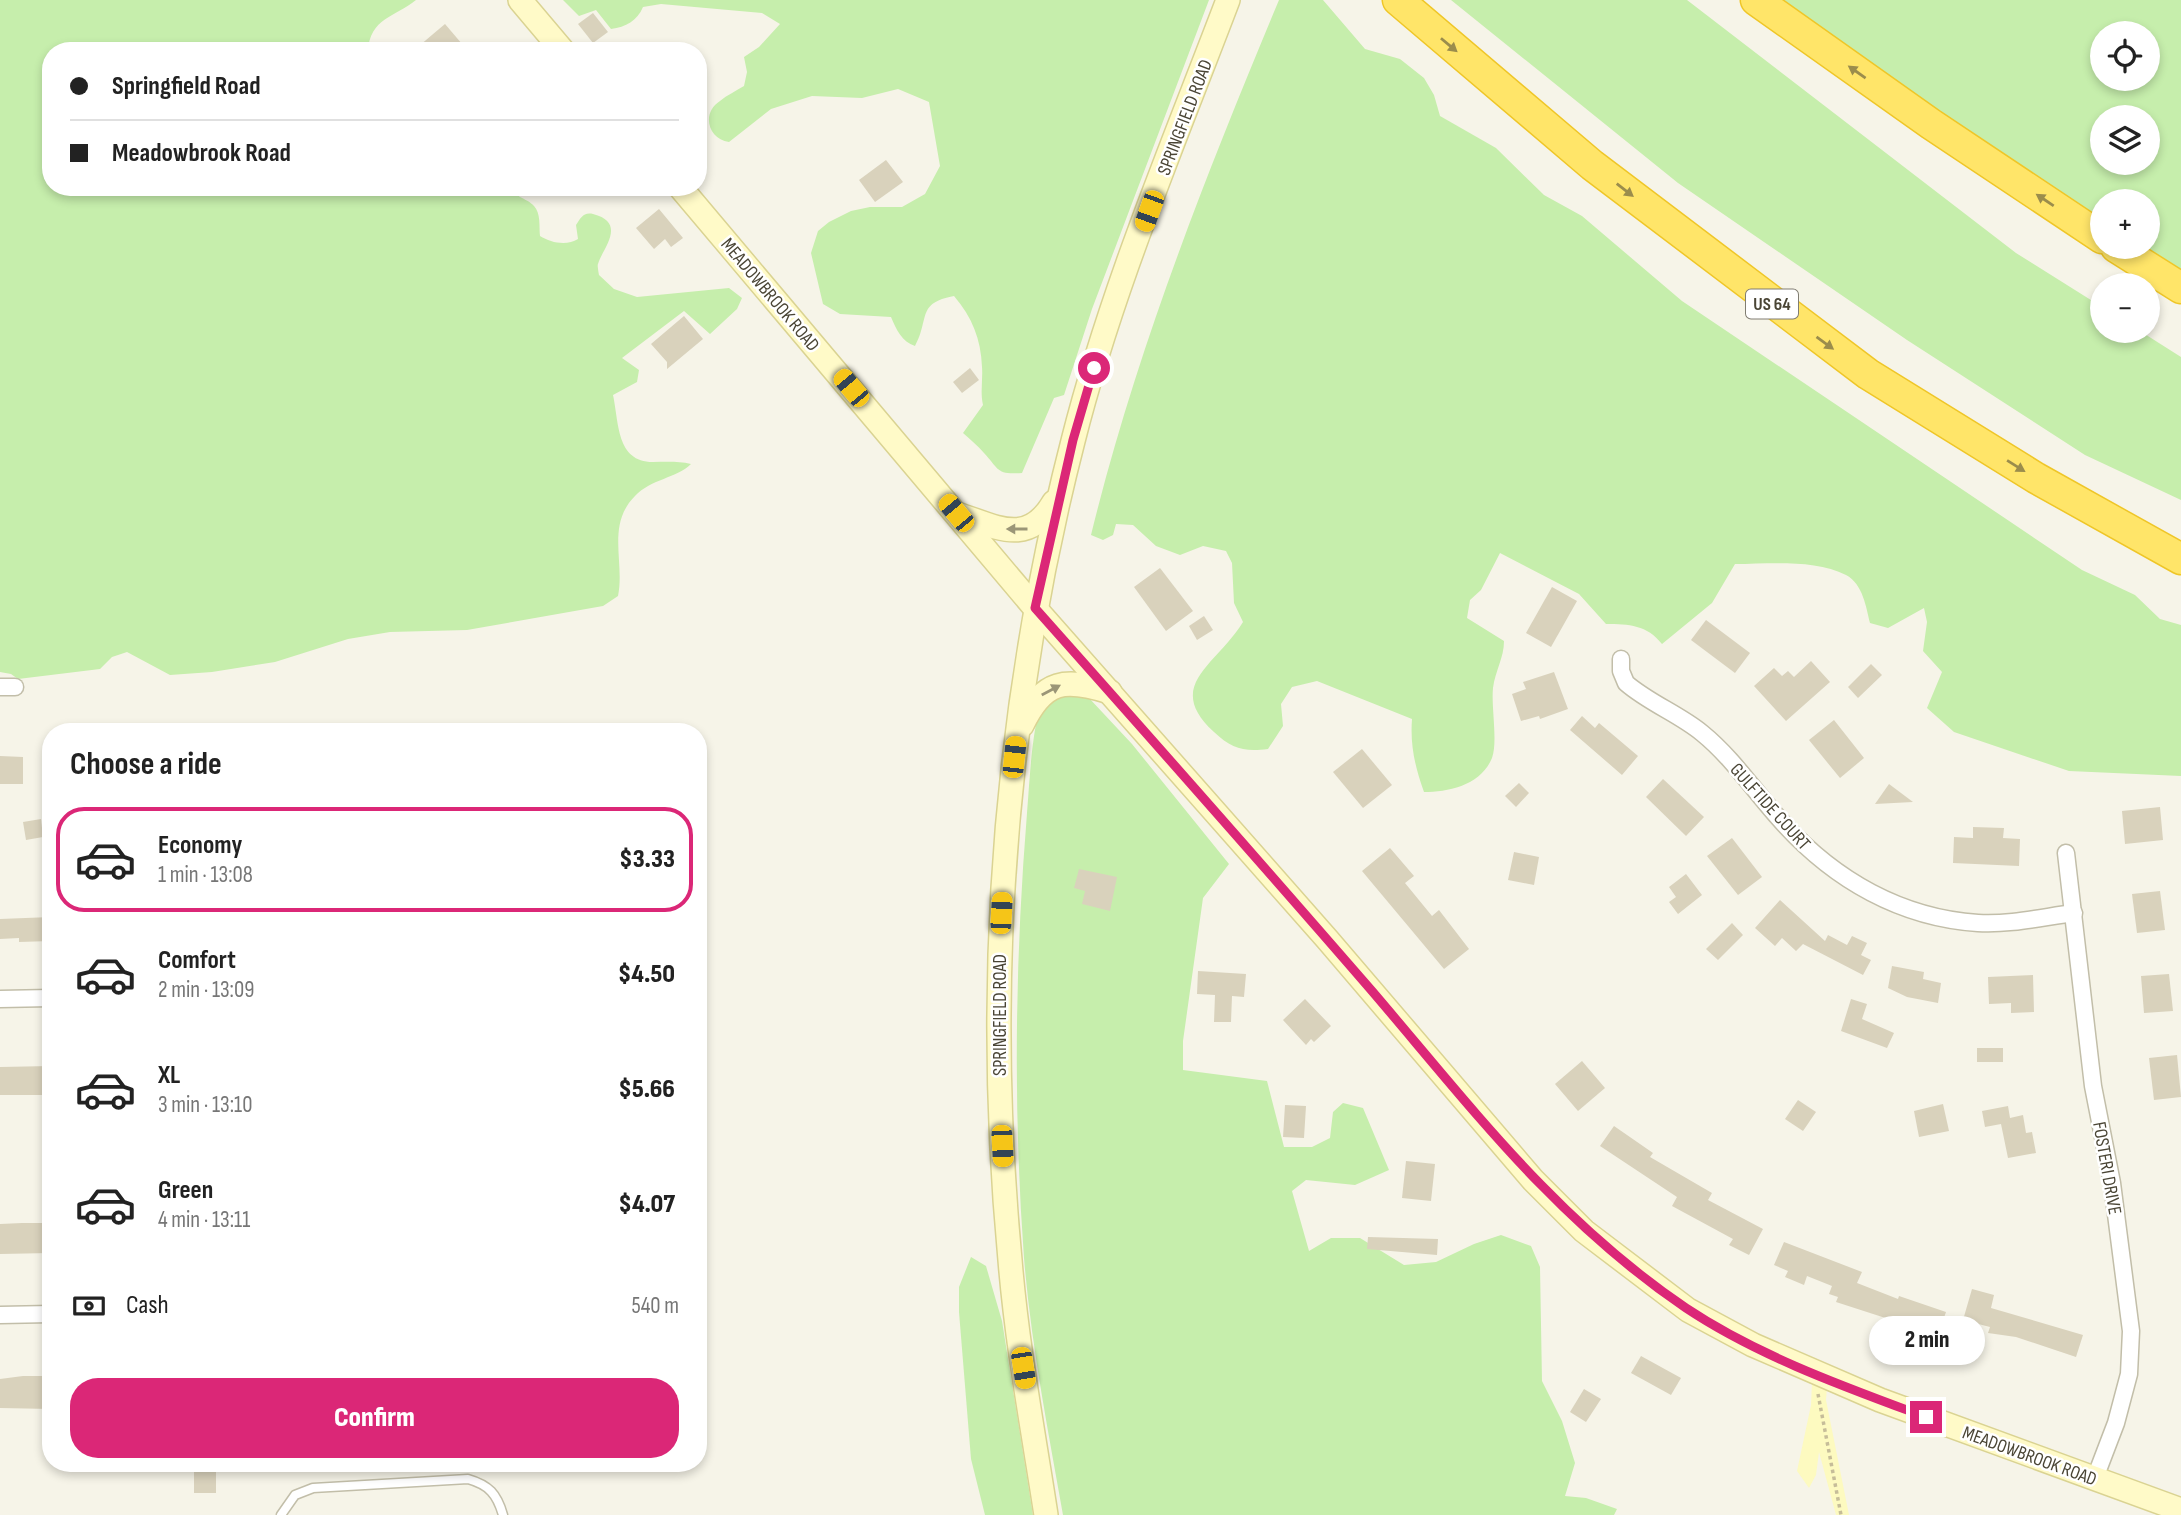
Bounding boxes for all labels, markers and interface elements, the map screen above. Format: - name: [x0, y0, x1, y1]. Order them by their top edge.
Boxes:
- map controls: [2090, 21, 2160, 343]
- button: locate: [2090, 21, 2160, 91]
- one-way arrow: [1440, 38, 1458, 53]
- street label: SPRINGFIELD ROAD: [1153, 56, 1218, 179]
- one-way arrow: [1848, 65, 1866, 79]
- text: Springfield Road: [112, 71, 261, 102]
- button: layers: [2090, 105, 2160, 175]
- text: Meadowbrook Road: [112, 138, 291, 169]
- one-way arrow: [1615, 183, 1633, 198]
- car: [1132, 188, 1167, 234]
- button: +: [2090, 189, 2160, 259]
- one-way arrow: [2035, 194, 2054, 207]
- street label: MEADOWBROOK ROAD: [716, 234, 824, 356]
- button: −: [2090, 273, 2160, 343]
- road number: US 64: [1746, 290, 1798, 318]
- one-way arrow: [1816, 335, 1834, 349]
- route start: [1078, 352, 1110, 384]
- car: [830, 365, 873, 411]
- one-way arrow: [2006, 460, 2026, 473]
- car: [935, 490, 978, 536]
- one-way arrow: [1006, 523, 1028, 535]
- one-way arrow: [1041, 684, 1061, 696]
- car: [1002, 735, 1027, 779]
- text: Choose a ride: [70, 745, 222, 784]
- street label: GULFTIDE COURT: [1725, 759, 1815, 856]
- icon: car: [74, 828, 137, 891]
- text: Economy: [158, 830, 242, 861]
- text: $3.33: [619, 844, 675, 875]
- text: 1 min · 13:08: [158, 861, 253, 889]
- car: [990, 891, 1013, 935]
- icon: car: [74, 943, 137, 1006]
- text: Comfort: [158, 945, 236, 976]
- street label: SPRINGFIELD ROAD: [989, 954, 1012, 1076]
- text: $4.50: [618, 959, 675, 990]
- text: 2 min · 13:09: [158, 976, 254, 1004]
- icon: car: [74, 1058, 137, 1121]
- text: XL: [158, 1060, 180, 1091]
- text: $5.66: [619, 1074, 675, 1105]
- text: 3 min · 13:10: [158, 1091, 252, 1119]
- street label: FOSTERI DRIVE: [2087, 1120, 2126, 1217]
- car: [991, 1124, 1014, 1168]
- icon: car: [74, 1173, 137, 1236]
- text: Green: [158, 1175, 213, 1206]
- text: $4.07: [619, 1189, 675, 1220]
- text: 4 min · 13:11: [158, 1206, 250, 1234]
- icon: cash: [70, 1287, 108, 1325]
- text: Cash: [126, 1290, 169, 1321]
- text: 540 m: [631, 1292, 679, 1320]
- callout: 2 min: [1868, 1316, 1984, 1364]
- text: 2 min: [1905, 1326, 1949, 1354]
- car: [1010, 1346, 1037, 1390]
- button: Confirm: [70, 1378, 679, 1458]
- route end: [1910, 1401, 1942, 1433]
- street label: MEADOWBROOK ROAD: [1959, 1421, 2100, 1491]

